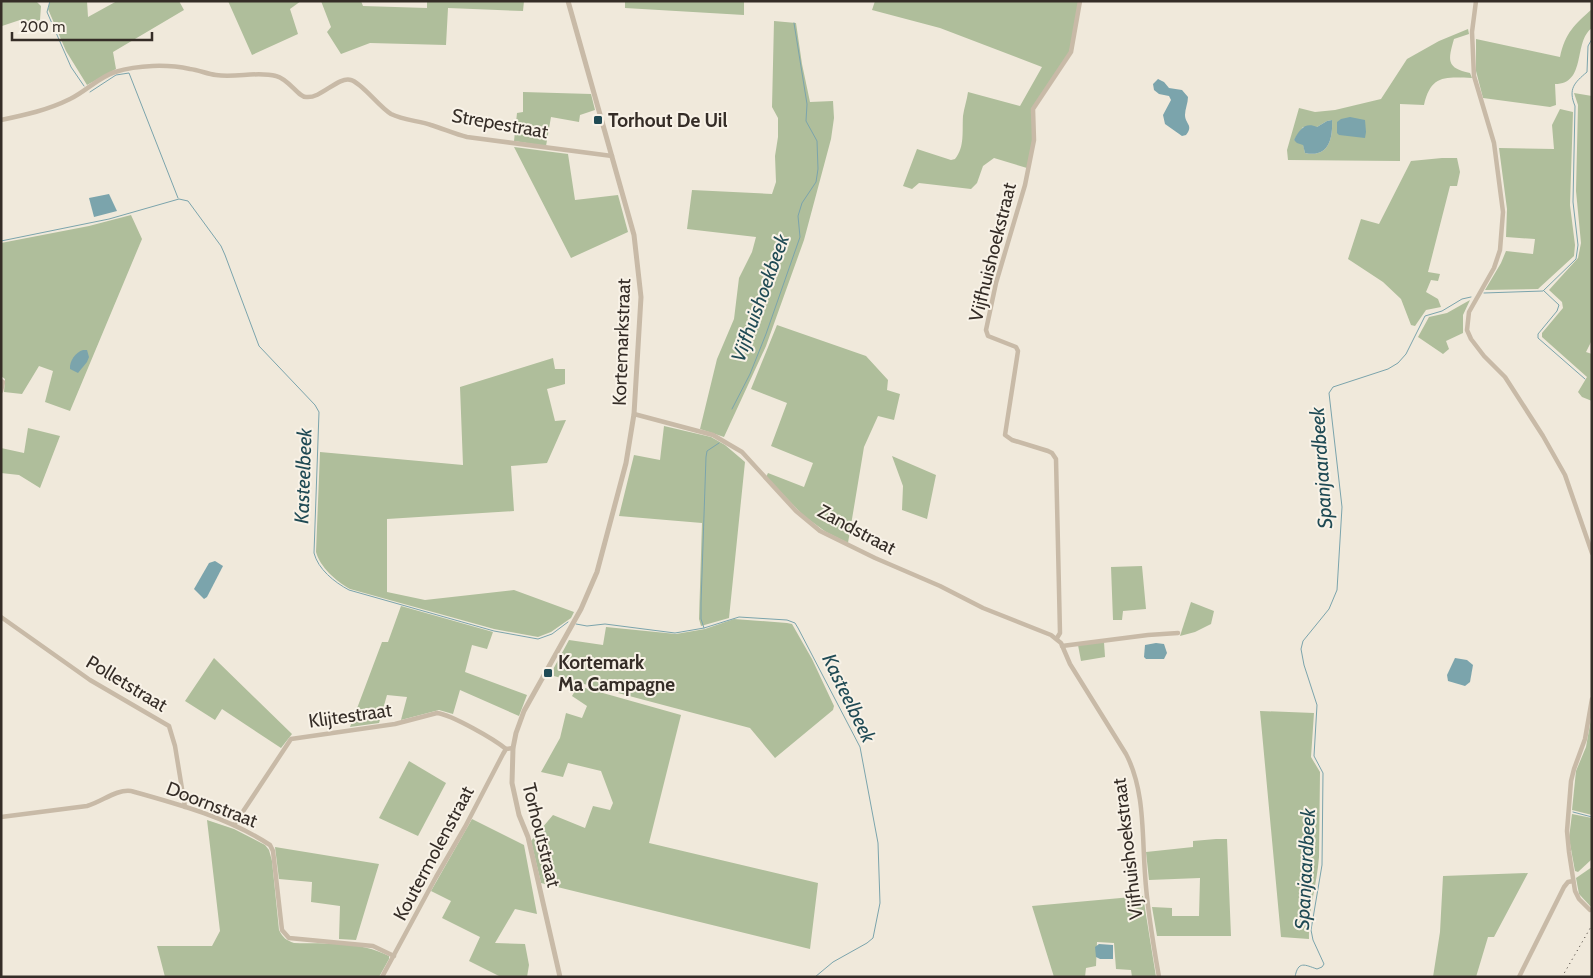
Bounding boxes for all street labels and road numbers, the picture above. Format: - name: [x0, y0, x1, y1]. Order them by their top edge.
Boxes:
- street label: Strepestraat: [450, 104, 551, 143]
- street label: Vijfhuishoekstraat: [964, 180, 1021, 324]
- street label: Kortemarkstraat: [608, 277, 635, 406]
- street label: Zandstraat: [814, 499, 900, 560]
- street label: Polletstraat: [82, 650, 172, 717]
- street label: Klijtestraat: [307, 698, 394, 733]
- street label: Vijfhuishoekstraat: [1107, 776, 1148, 921]
- street label: Doornstraat: [163, 777, 261, 833]
- street label: Torhoutstraat: [517, 781, 566, 890]
- street label: Koutermolenstraat: [388, 782, 479, 924]

